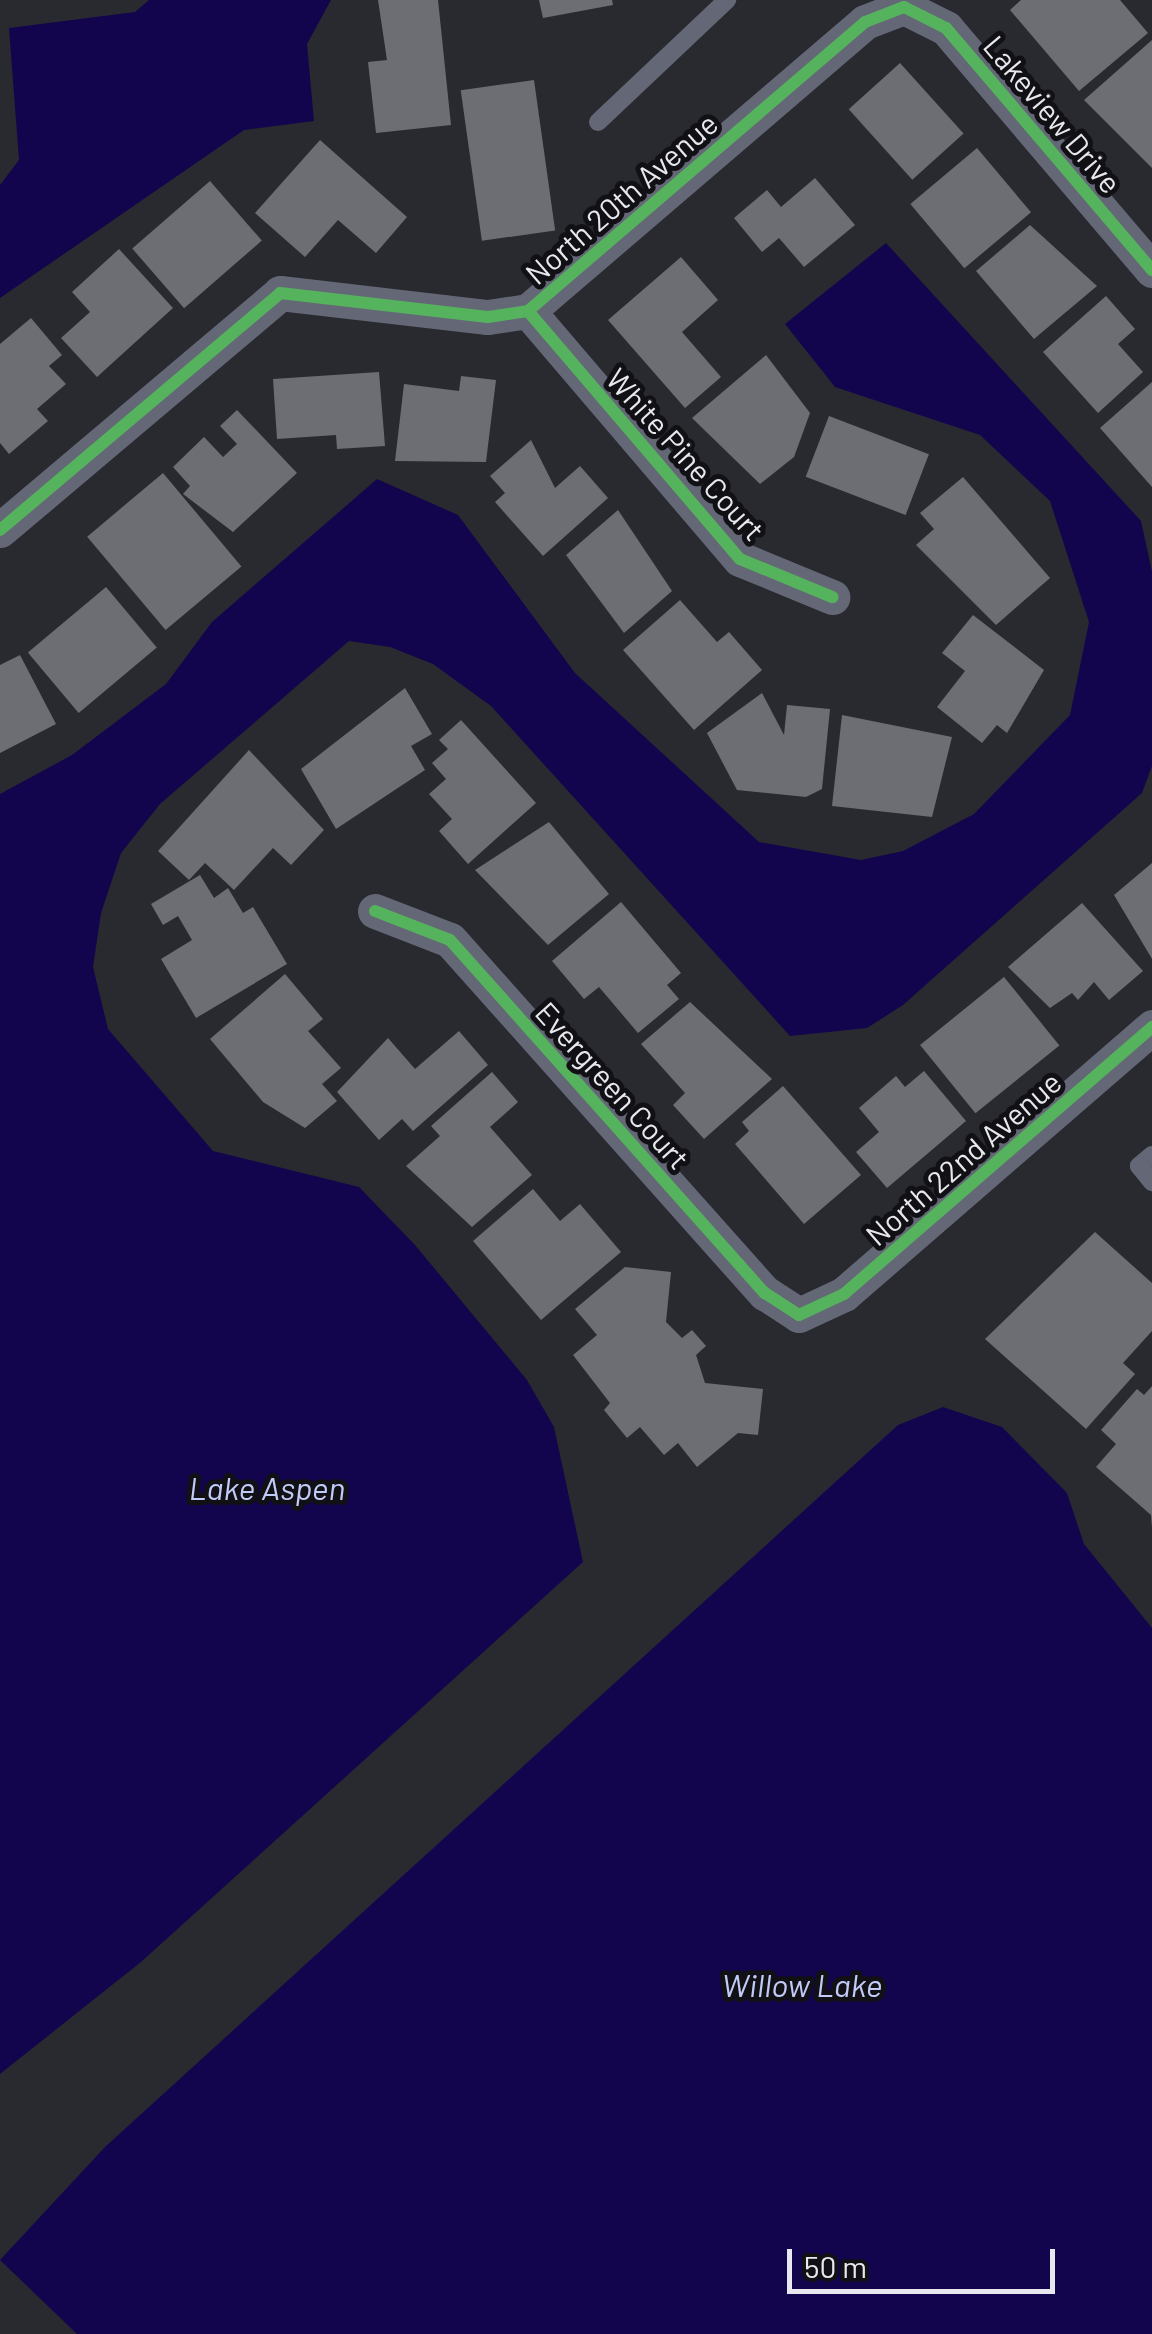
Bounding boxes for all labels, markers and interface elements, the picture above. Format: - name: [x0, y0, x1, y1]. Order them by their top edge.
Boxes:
- street label: Lakeview Drive: [977, 28, 1129, 200]
- street label: North 20th Avenue: [518, 105, 724, 291]
- street label: White Pine Court: [599, 361, 773, 547]
- street label: Evergreen Court: [529, 994, 697, 1176]
- street label: North 22nd Avenue: [858, 1063, 1068, 1253]
- water label: Lake Aspen: [189, 1468, 345, 1506]
- water label: Willow Lake: [722, 1965, 882, 2003]
- scale bar: [792, 2229, 1060, 2291]
- text: 50 m: [804, 2248, 867, 2284]

